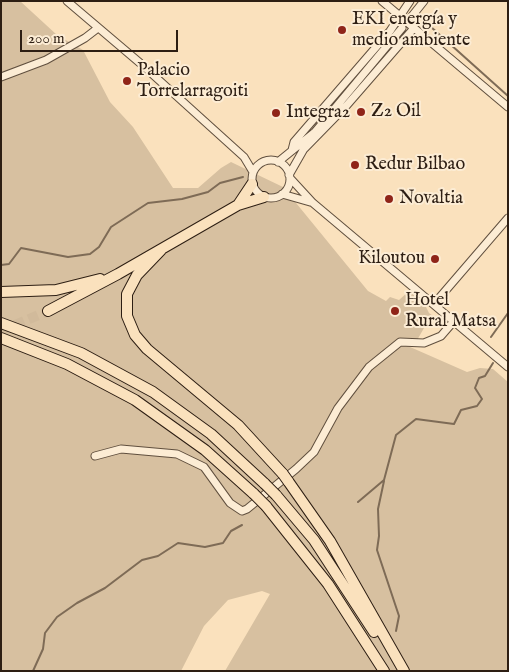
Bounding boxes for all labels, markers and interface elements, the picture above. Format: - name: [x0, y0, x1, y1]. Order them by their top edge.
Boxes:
- place label: EKI energía y medio ambiente: [352, 9, 470, 52]
- scale bar: [22, 20, 180, 52]
- marker: EKI energía y medio ambiente: [336, 24, 348, 36]
- text: 200 m: [28, 29, 65, 48]
- place label: Palacio Torrelarragoiti: [137, 60, 248, 102]
- marker: Palacio Torrelarragoiti: [121, 75, 133, 87]
- place label: Z2 Oil: [371, 101, 421, 123]
- place label: Integra2: [286, 102, 350, 124]
- marker: Z2 Oil: [355, 106, 367, 118]
- marker: Integra2: [270, 107, 282, 119]
- place label: Redur Bilbao: [365, 154, 465, 176]
- marker: Redur Bilbao: [349, 159, 361, 171]
- place label: Novaltia: [399, 188, 463, 210]
- marker: Novaltia: [383, 193, 395, 205]
- place label: Kiloutou: [358, 248, 425, 270]
- marker: Kiloutou: [429, 253, 441, 265]
- place label: Hotel Rural Matsa: [405, 290, 496, 332]
- marker: Hotel Rural Matsa: [389, 305, 401, 317]

